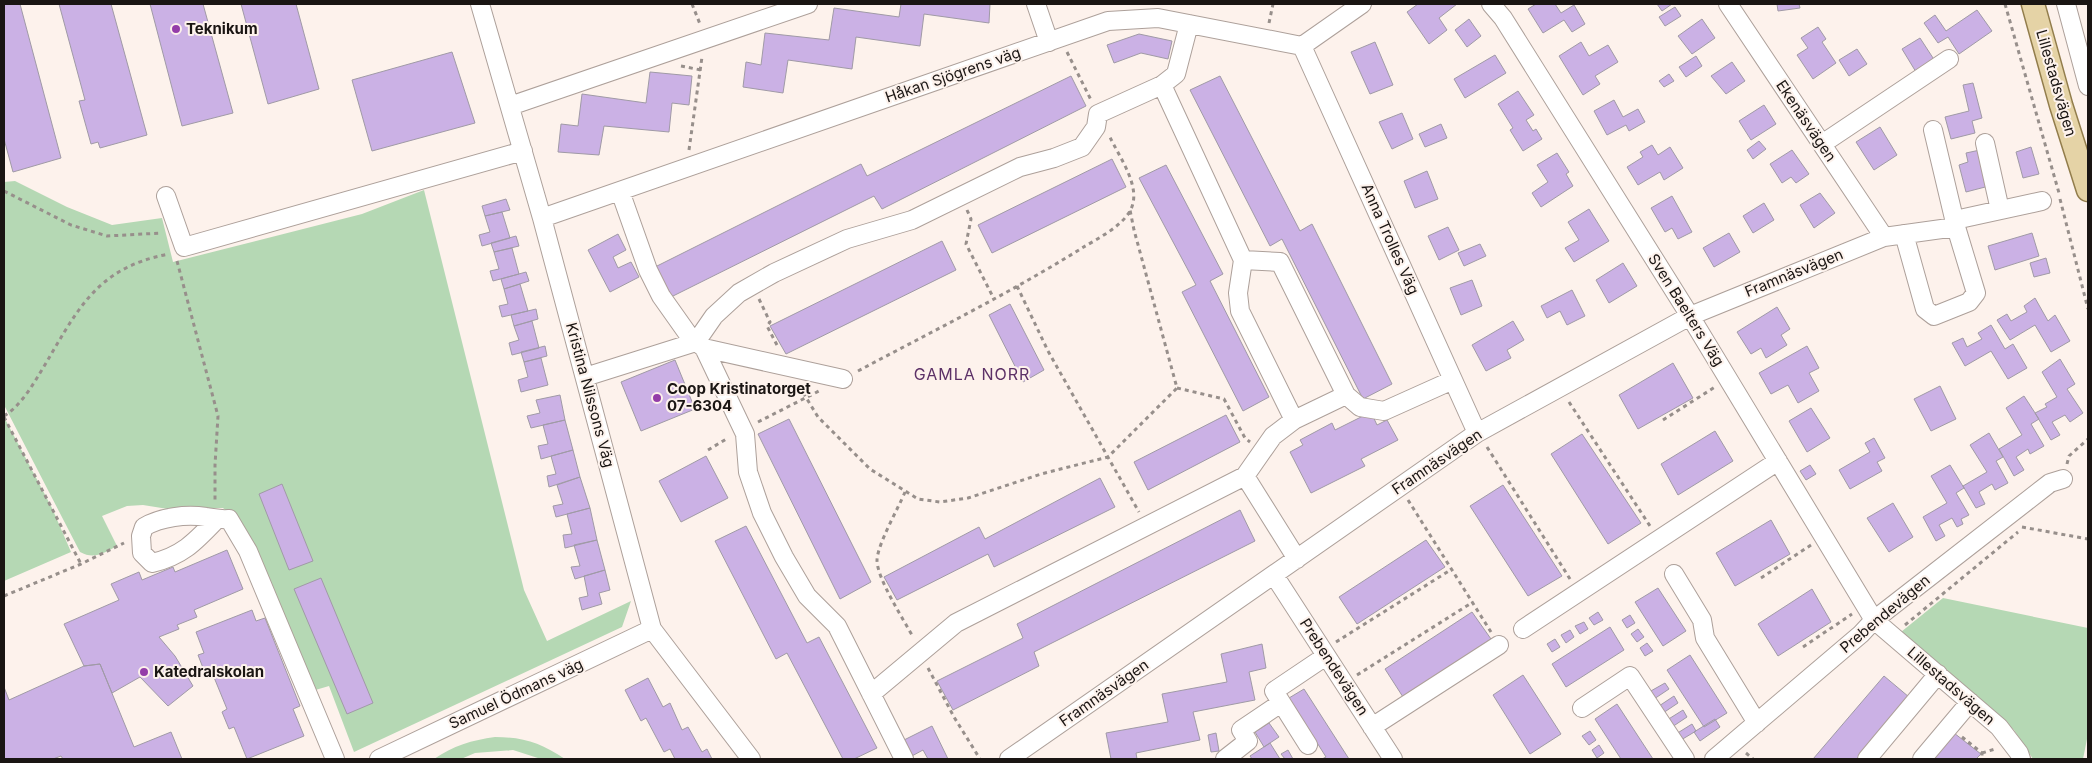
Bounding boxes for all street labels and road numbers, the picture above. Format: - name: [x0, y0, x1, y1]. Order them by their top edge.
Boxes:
- street label: Lillestadsvägen: [2032, 27, 2081, 138]
- street label: Håkan Sjögrens väg: [883, 42, 1023, 107]
- street label: Ekenäsvägen: [1772, 76, 1841, 165]
- street label: Anna Trolles Väg: [1357, 180, 1423, 297]
- street label: Framnäsvägen: [1742, 244, 1846, 301]
- street label: Sven Baelters Väg: [1644, 250, 1729, 370]
- street label: Kristina Nilssons Väg: [562, 320, 619, 469]
- street label: Framnäsvägen: [1388, 425, 1485, 499]
- street label: Prebendevägen: [1836, 570, 1934, 657]
- street label: Prebendevägen: [1296, 615, 1373, 719]
- street label: Lillestadsvägen: [1904, 642, 1999, 729]
- street label: Samuel Ödmans väg: [446, 654, 586, 733]
- street label: Framnäsvägen: [1055, 655, 1152, 730]

